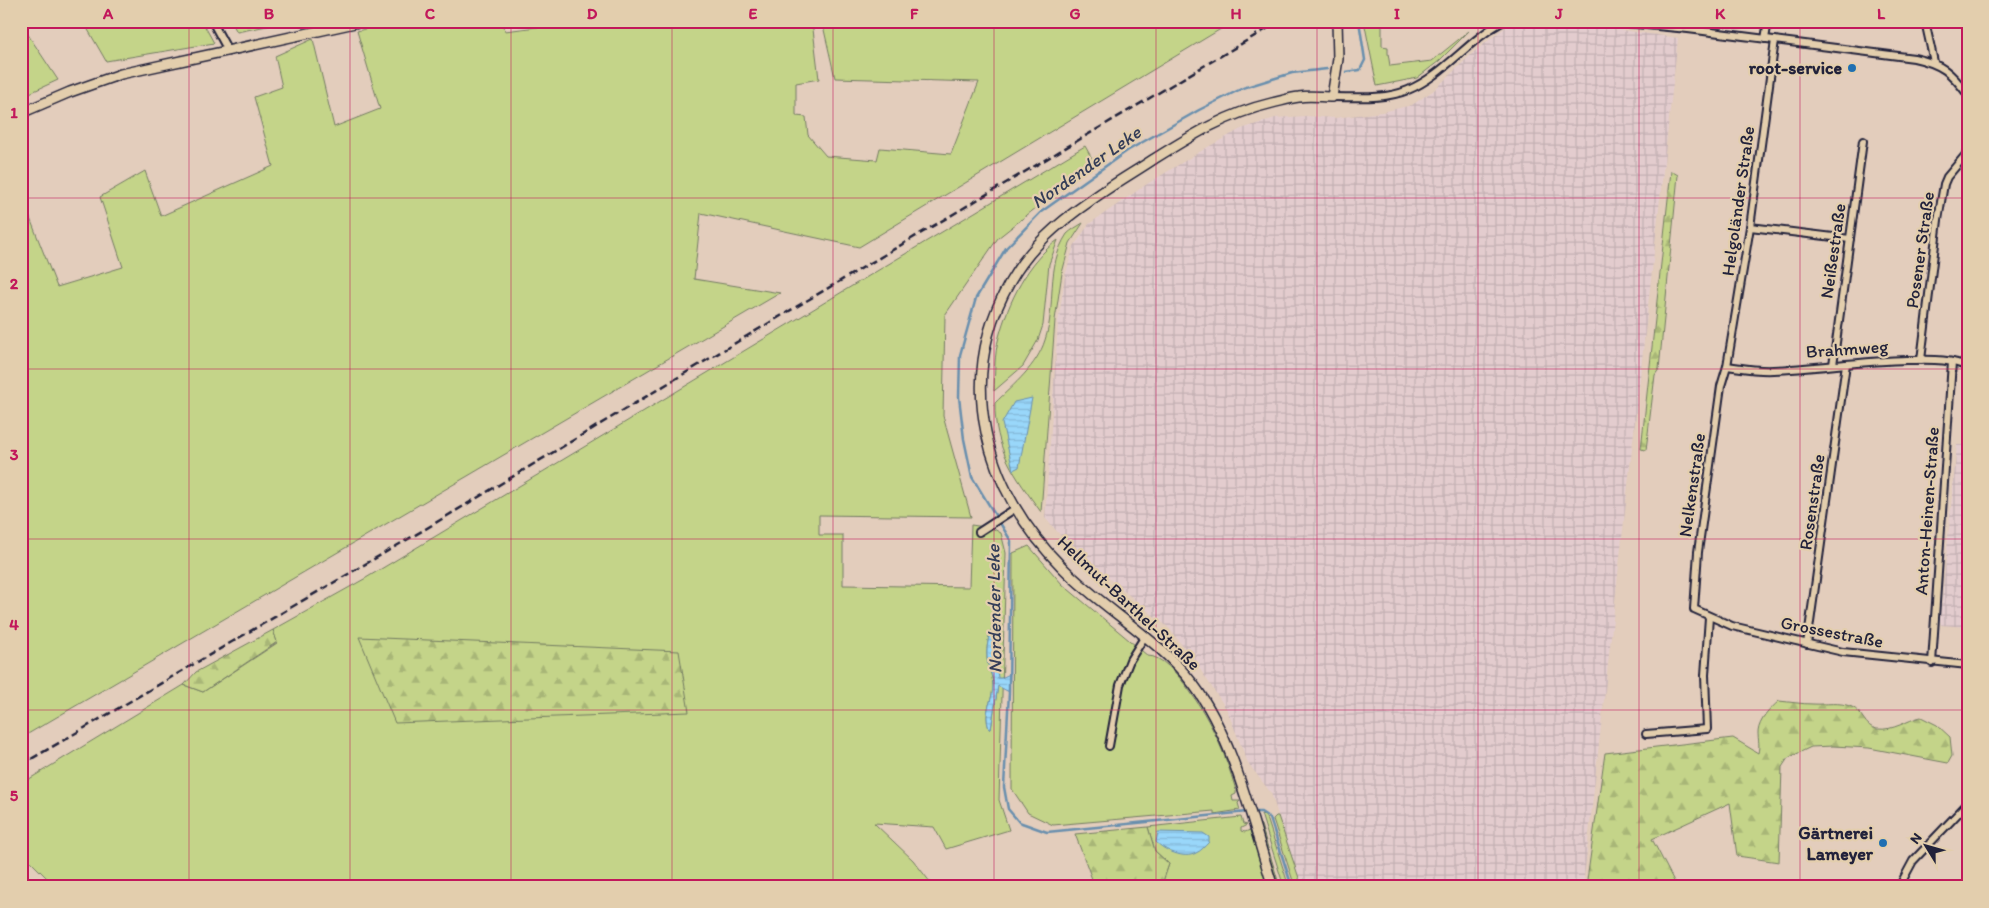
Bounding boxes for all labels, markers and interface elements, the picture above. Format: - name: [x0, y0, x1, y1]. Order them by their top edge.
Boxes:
- text: A: [102, 4, 114, 23]
- text: B: [264, 4, 275, 23]
- text: C: [425, 4, 436, 23]
- text: D: [587, 4, 598, 23]
- text: E: [749, 4, 758, 23]
- text: F: [910, 4, 919, 23]
- text: G: [1069, 4, 1081, 23]
- text: H: [1230, 4, 1242, 23]
- text: I: [1394, 4, 1400, 23]
- text: J: [1554, 4, 1563, 23]
- text: K: [1715, 4, 1726, 23]
- text: L: [1877, 4, 1886, 23]
- place label: root-service: [1749, 57, 1842, 79]
- marker: root-service: [1846, 62, 1858, 74]
- text: 1: [10, 103, 18, 122]
- water label: Nordender Leke: [1027, 120, 1146, 213]
- street label: Helgoländer Straße: [1717, 125, 1759, 277]
- street label: Posener Straße: [1901, 190, 1939, 310]
- street label: Neißestraße: [1815, 202, 1851, 300]
- text: 2: [10, 274, 19, 293]
- street label: Brahmweg: [1805, 335, 1890, 363]
- street label: Anton-Heinen-Straße: [1910, 426, 1944, 596]
- street label: Nelkenstraße: [1674, 432, 1710, 538]
- text: 3: [10, 445, 19, 464]
- street label: Rosenstraße: [1794, 453, 1830, 551]
- street label: Hellmut-Barthel-Straße: [1053, 531, 1205, 675]
- water label: Nordender Leke: [981, 544, 1007, 674]
- street label: Grossestraße: [1779, 611, 1885, 653]
- text: 4: [9, 615, 19, 634]
- text: 5: [10, 786, 19, 805]
- north arrow: [1902, 820, 1952, 870]
- place label: Gärtnerei Lameyer: [1798, 822, 1874, 865]
- text: N: [1906, 830, 1926, 847]
- marker: Gärtnerei Lameyer: [1877, 837, 1889, 849]

